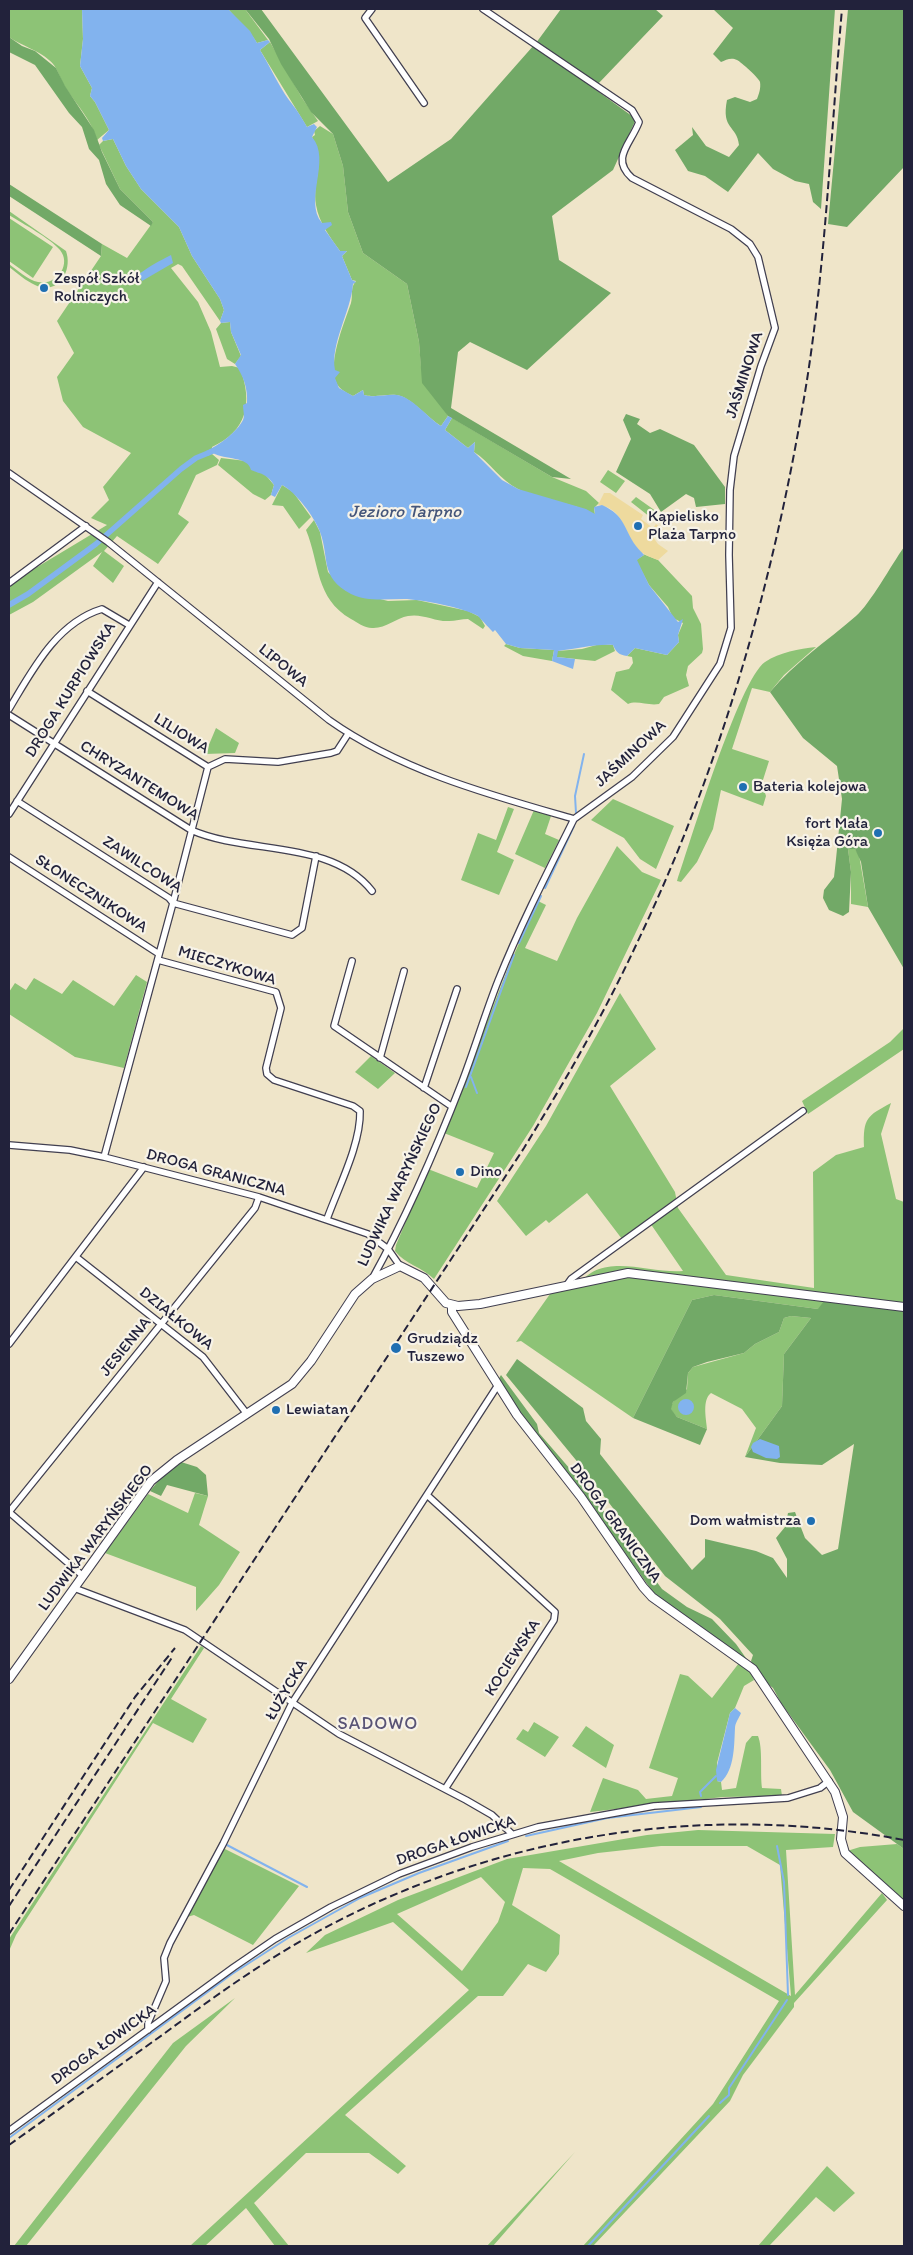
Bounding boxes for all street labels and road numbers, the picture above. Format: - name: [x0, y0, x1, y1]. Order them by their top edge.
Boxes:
- street label: JAŚMINOWA: [722, 329, 768, 421]
- street label: DROGA KURPIOWSKA: [22, 619, 120, 761]
- street label: LIPOWA: [254, 640, 312, 692]
- street label: LILIOWA: [150, 709, 212, 759]
- street label: JAŚMINOWA: [592, 716, 670, 792]
- street label: CHRYZANTEMOWA: [76, 737, 202, 825]
- street label: ZAWILCOWA: [99, 832, 185, 898]
- street label: SŁONECZNIKOWA: [31, 850, 151, 938]
- street label: MIECZYKOWA: [176, 942, 278, 990]
- street label: LUDWIKA WARYŃSKIEGO: [354, 1100, 446, 1270]
- street label: DROGA GRANICZNA: [144, 1145, 288, 1201]
- street label: DZIAŁKOWA: [135, 1283, 217, 1355]
- street label: JESIENNA: [96, 1314, 156, 1380]
- street label: DROGA GRANICZNA: [565, 1459, 665, 1587]
- street label: LUDWIKA WARYŃSKIEGO: [35, 1461, 157, 1615]
- street label: KOCIEWSKA: [481, 1616, 545, 1700]
- street label: ŁUŻYCKA: [262, 1656, 312, 1724]
- street label: DROGA ŁOWICKA: [394, 1812, 518, 1870]
- street label: DROGA ŁOWICKA: [48, 2000, 160, 2090]

